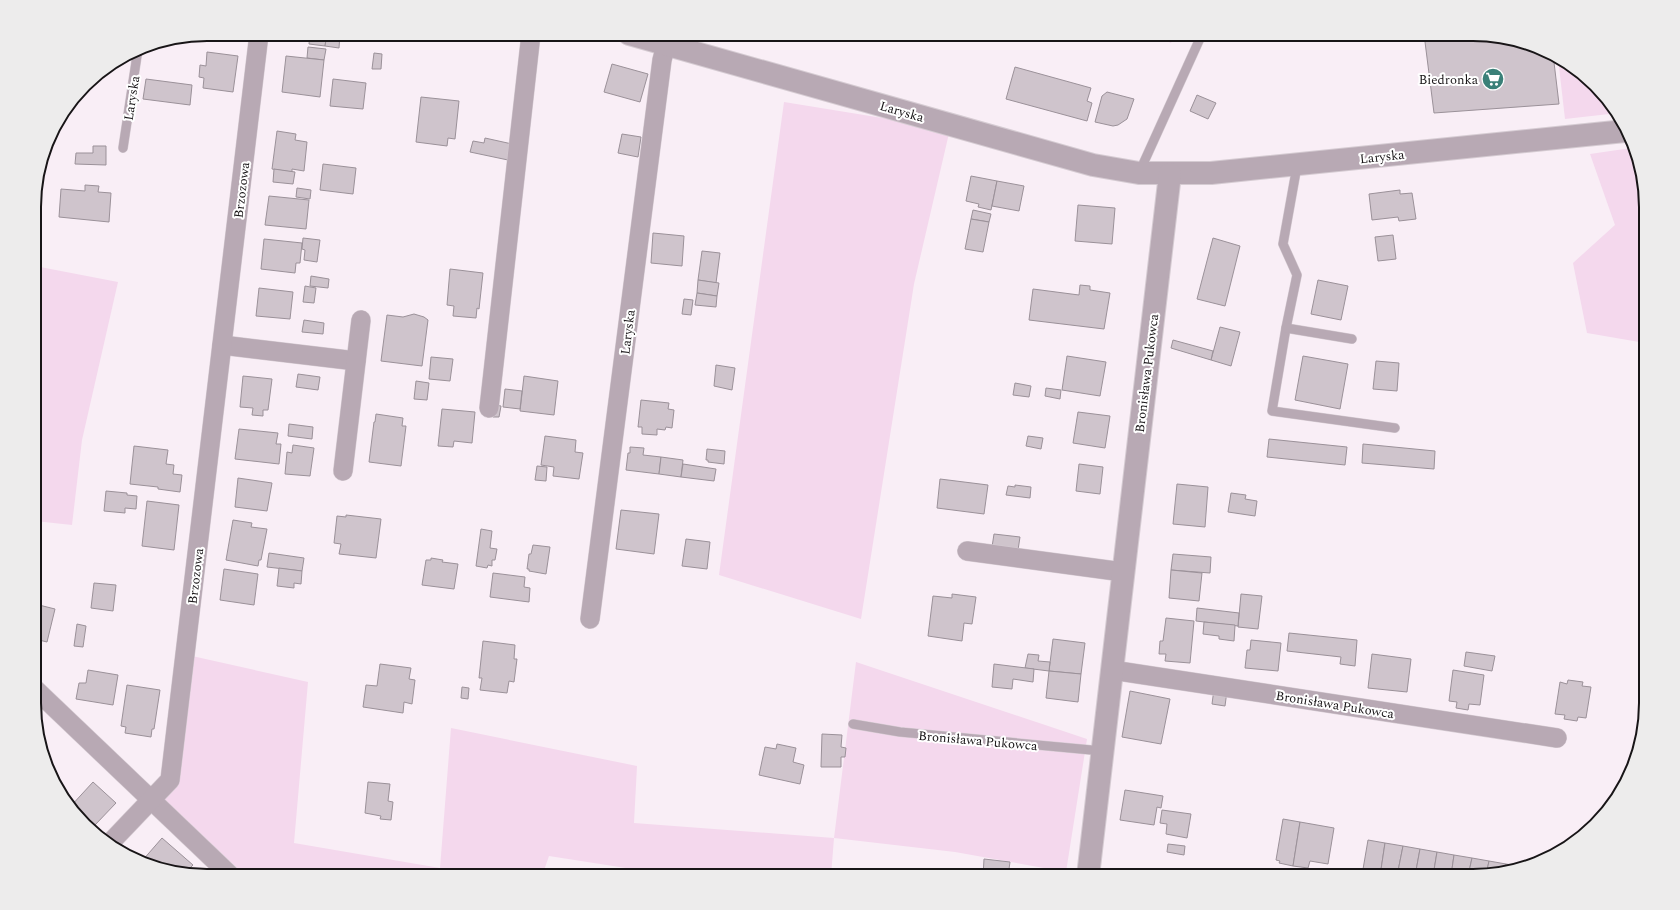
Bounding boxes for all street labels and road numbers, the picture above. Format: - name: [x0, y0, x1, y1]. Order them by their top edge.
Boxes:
- street label: Laryska: [119, 74, 145, 122]
- street label: Laryska: [877, 96, 927, 128]
- street label: Laryska: [1359, 145, 1406, 169]
- street label: Brzozowa: [229, 160, 255, 219]
- street label: Laryska: [615, 308, 641, 356]
- street label: Bronisława Pukowca: [1130, 312, 1164, 434]
- street label: Brzozowa: [183, 546, 209, 605]
- street label: Bronisława Pukowca: [1274, 686, 1396, 724]
- street label: Bronisława Pukowca: [918, 726, 1039, 756]

